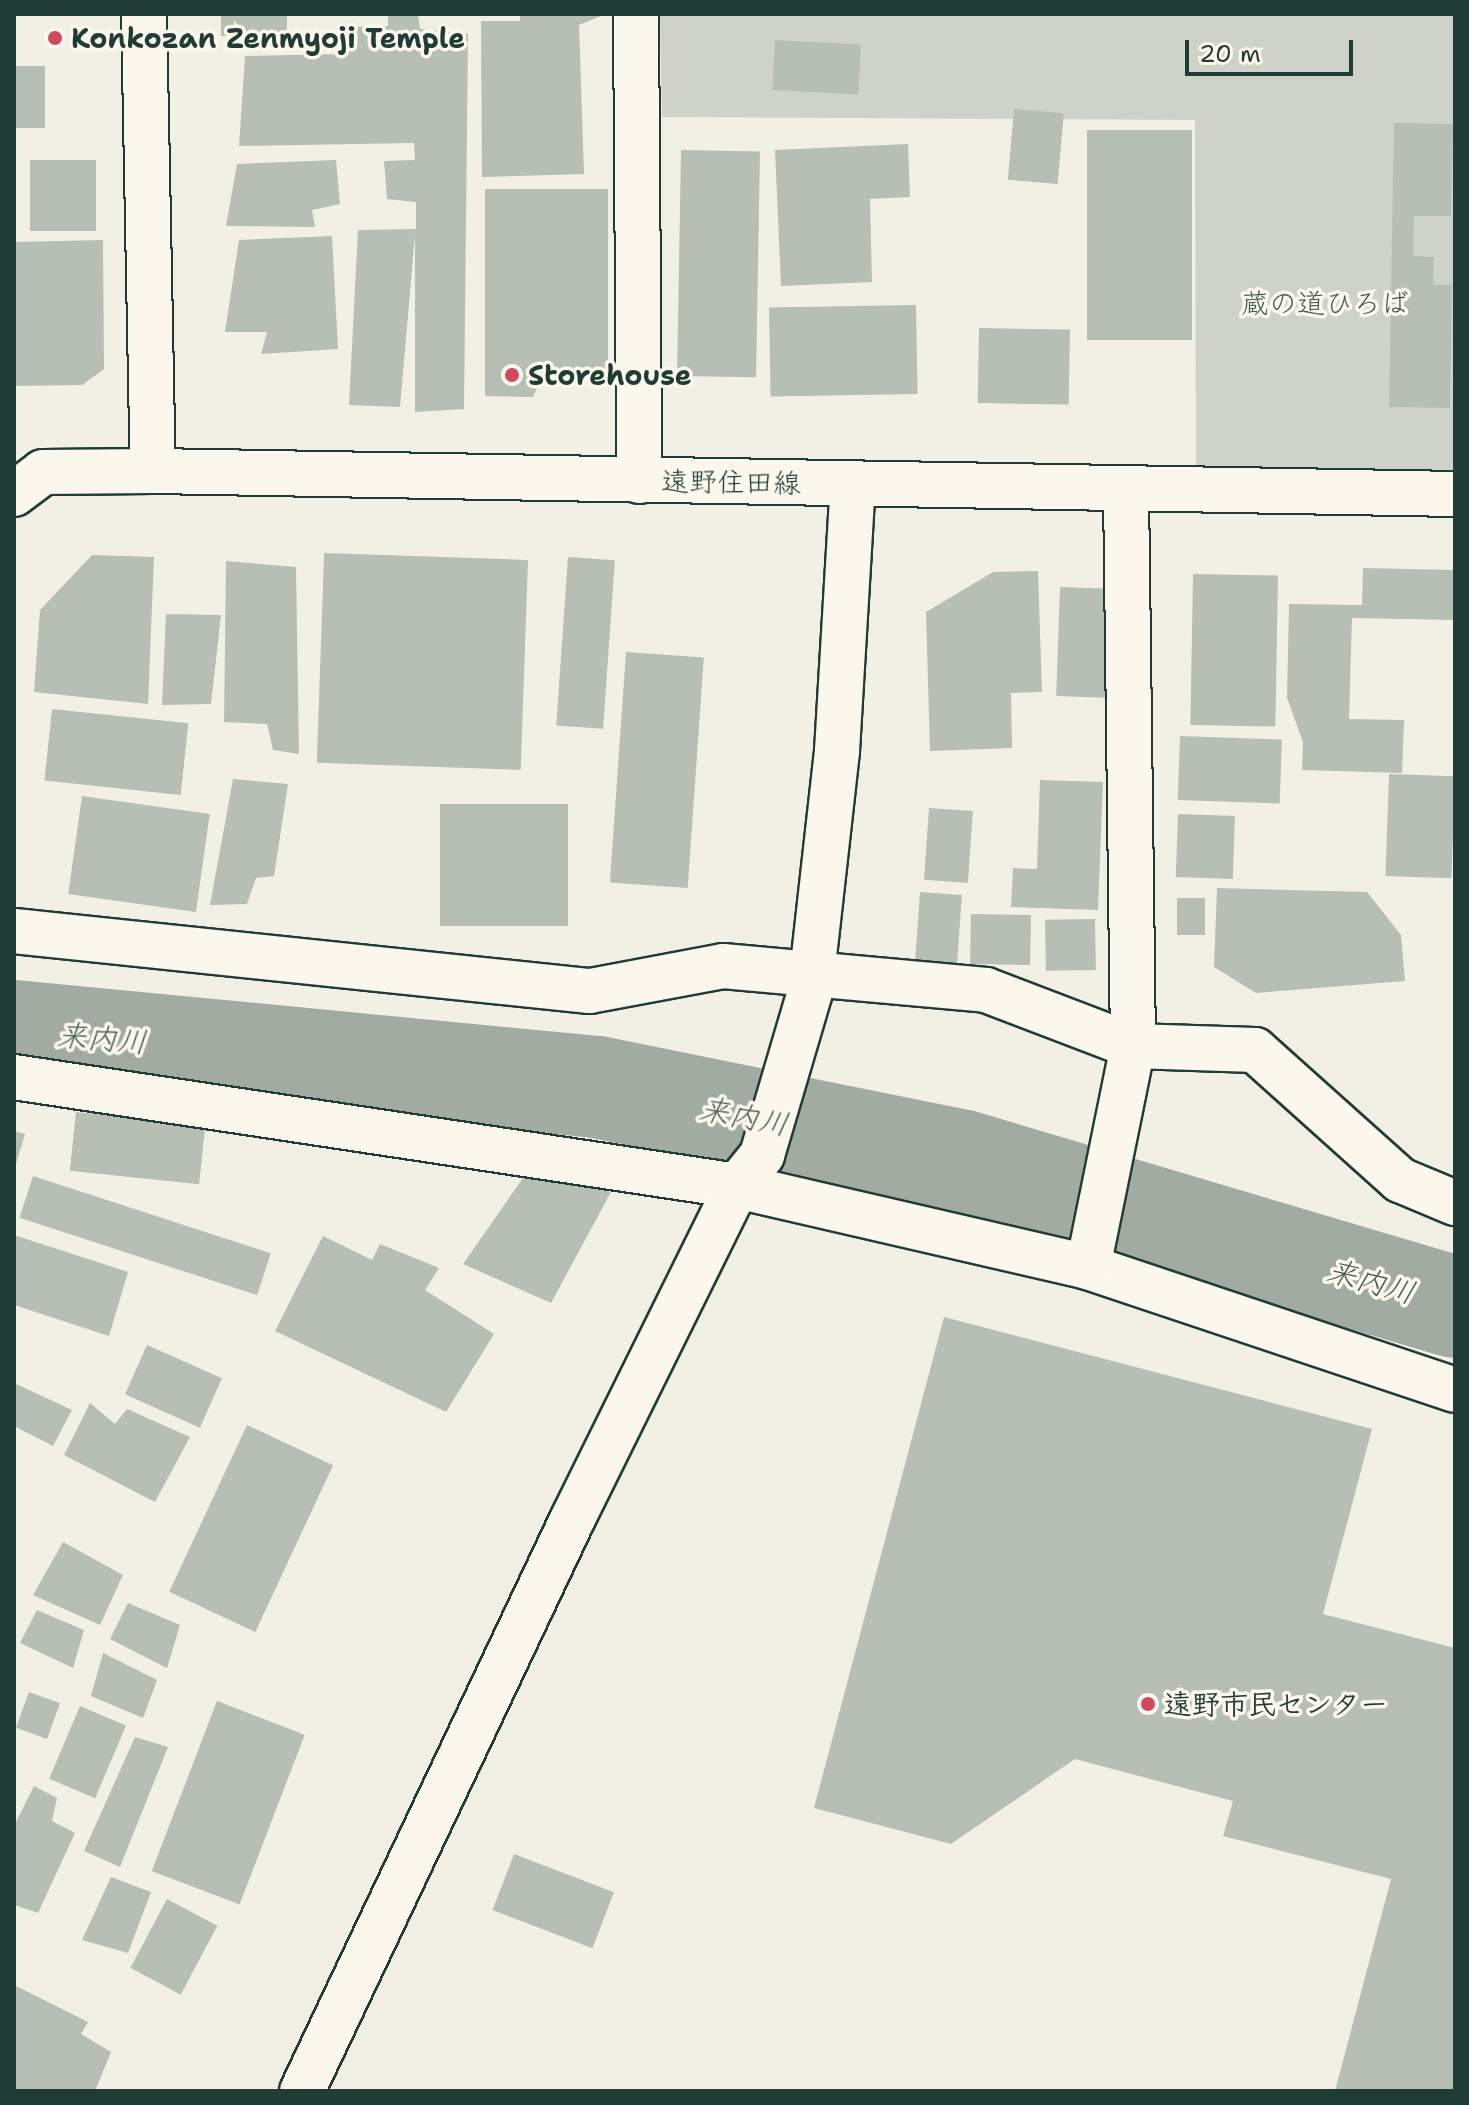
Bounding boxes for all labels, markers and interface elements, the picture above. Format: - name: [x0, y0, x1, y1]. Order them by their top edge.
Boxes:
- place label: Konkozan Zenmyoji Temple: [71, 21, 465, 55]
- scale bar: [1189, 24, 1357, 74]
- marker: Konkozan Zenmyoji Temple: [46, 29, 64, 47]
- text: 20 m: [1199, 38, 1261, 70]
- park label: 蔵の道ひろば: [1241, 286, 1409, 320]
- place label: Storehouse: [528, 358, 692, 392]
- marker: Storehouse: [503, 366, 521, 384]
- street label: 遠野住田線: [661, 464, 801, 500]
- water label: 来内川: [56, 1017, 148, 1061]
- water label: 来内川: [696, 1091, 792, 1143]
- water label: 来内川: [1323, 1252, 1419, 1312]
- place label: 遠野市民センター: [1164, 1687, 1388, 1721]
- marker: 遠野市民センター: [1139, 1695, 1157, 1713]

